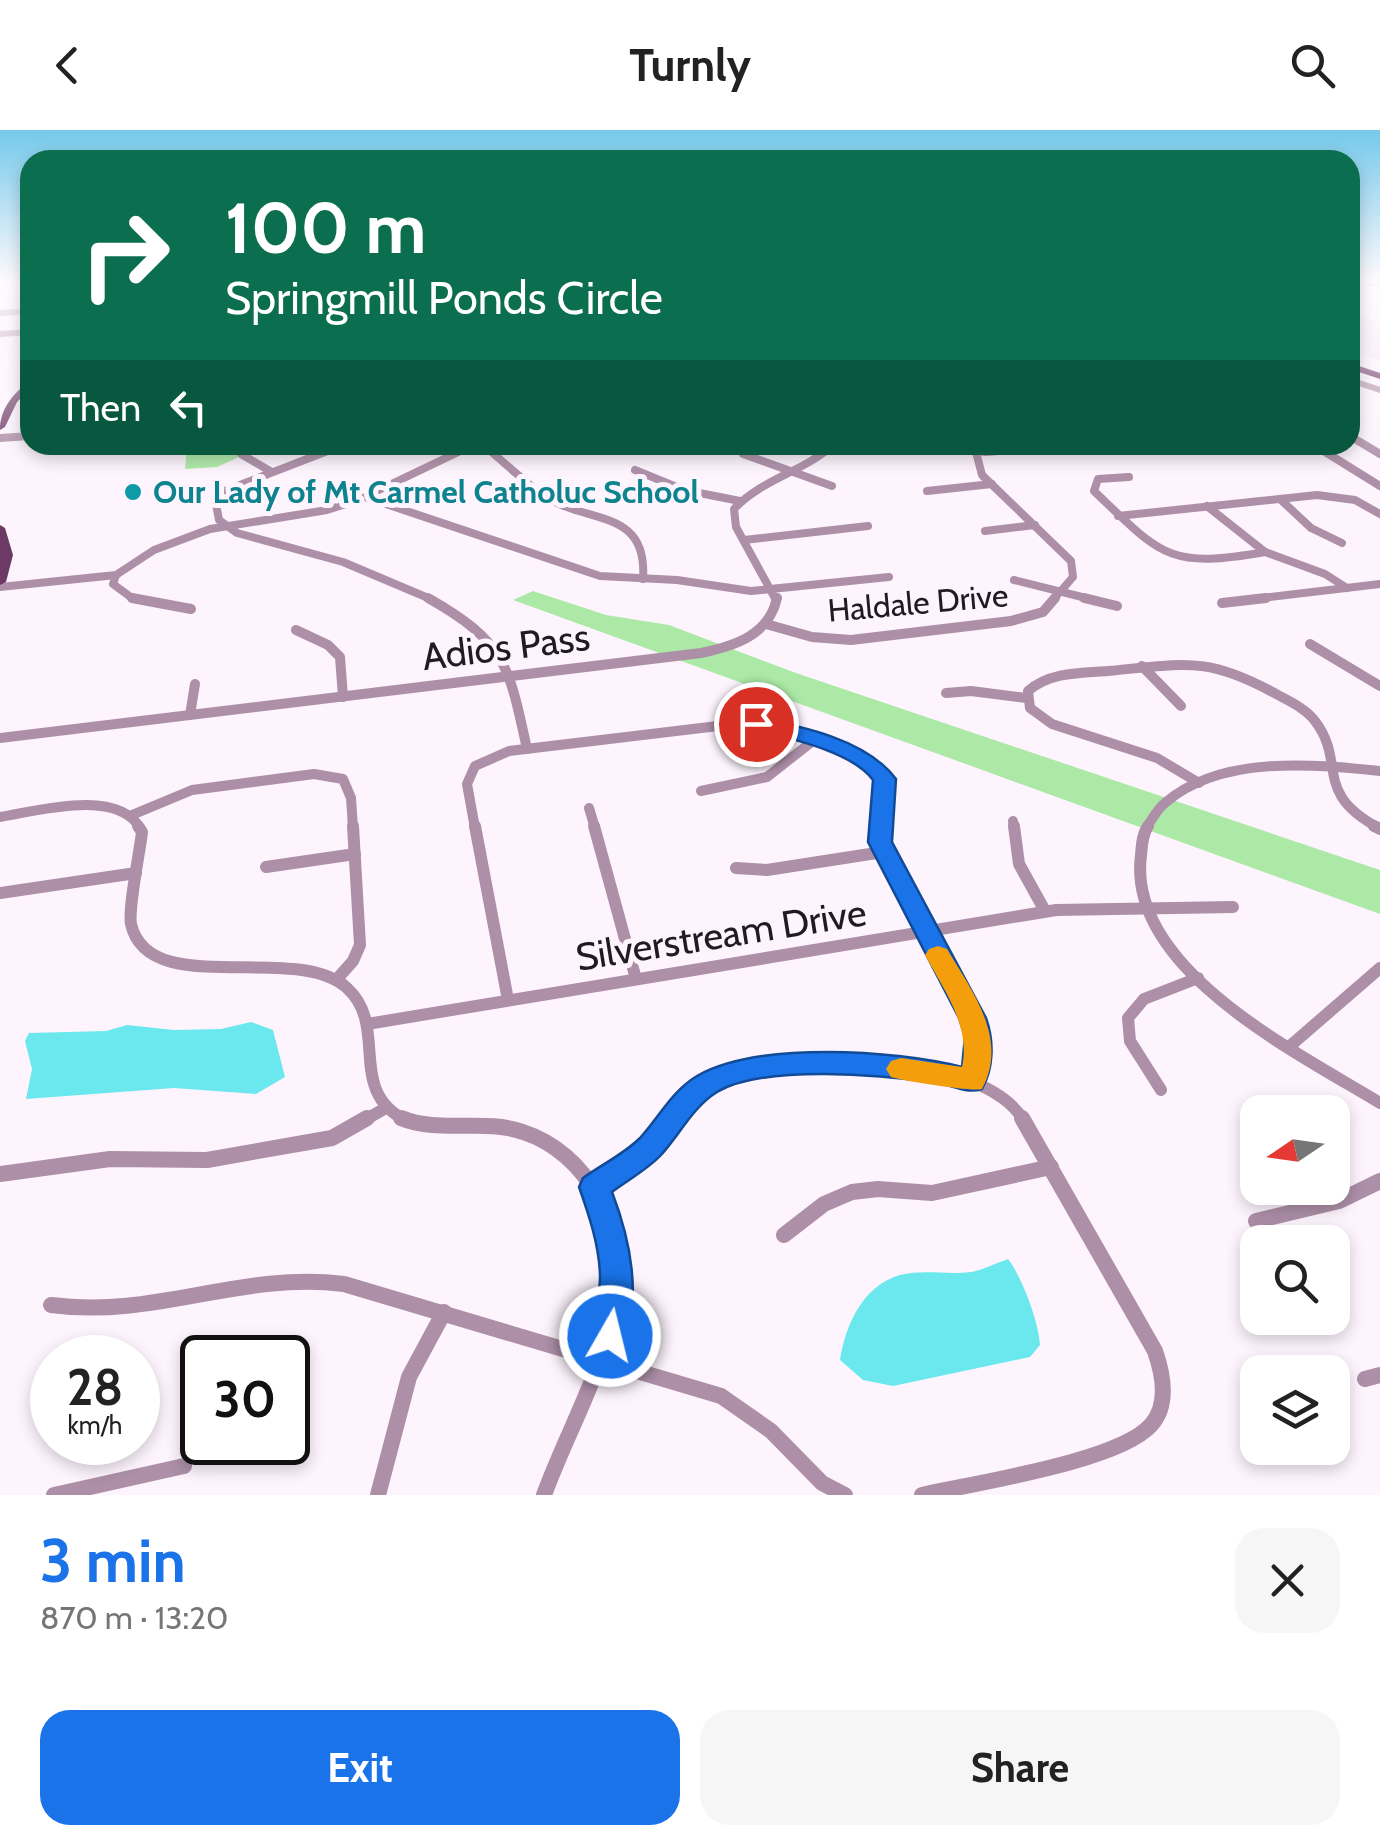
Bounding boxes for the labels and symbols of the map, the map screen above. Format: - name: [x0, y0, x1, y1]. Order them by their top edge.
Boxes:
- place label: Our Lady of Mt Carmel Catholuc School: [153, 472, 699, 511]
- marker: Our Lady of Mt Carmel Catholuc School: [122, 481, 144, 503]
- street label: Haldale Drive: [826, 575, 1010, 630]
- street label: Adios Pass: [420, 613, 592, 680]
- pin: [714, 682, 799, 767]
- street label: Silverstream Drive: [572, 888, 869, 981]
- north arrow: [1240, 1095, 1350, 1205]
- position arrow: [558, 1284, 662, 1388]
- speed limit sign: 30: [180, 1335, 310, 1465]

